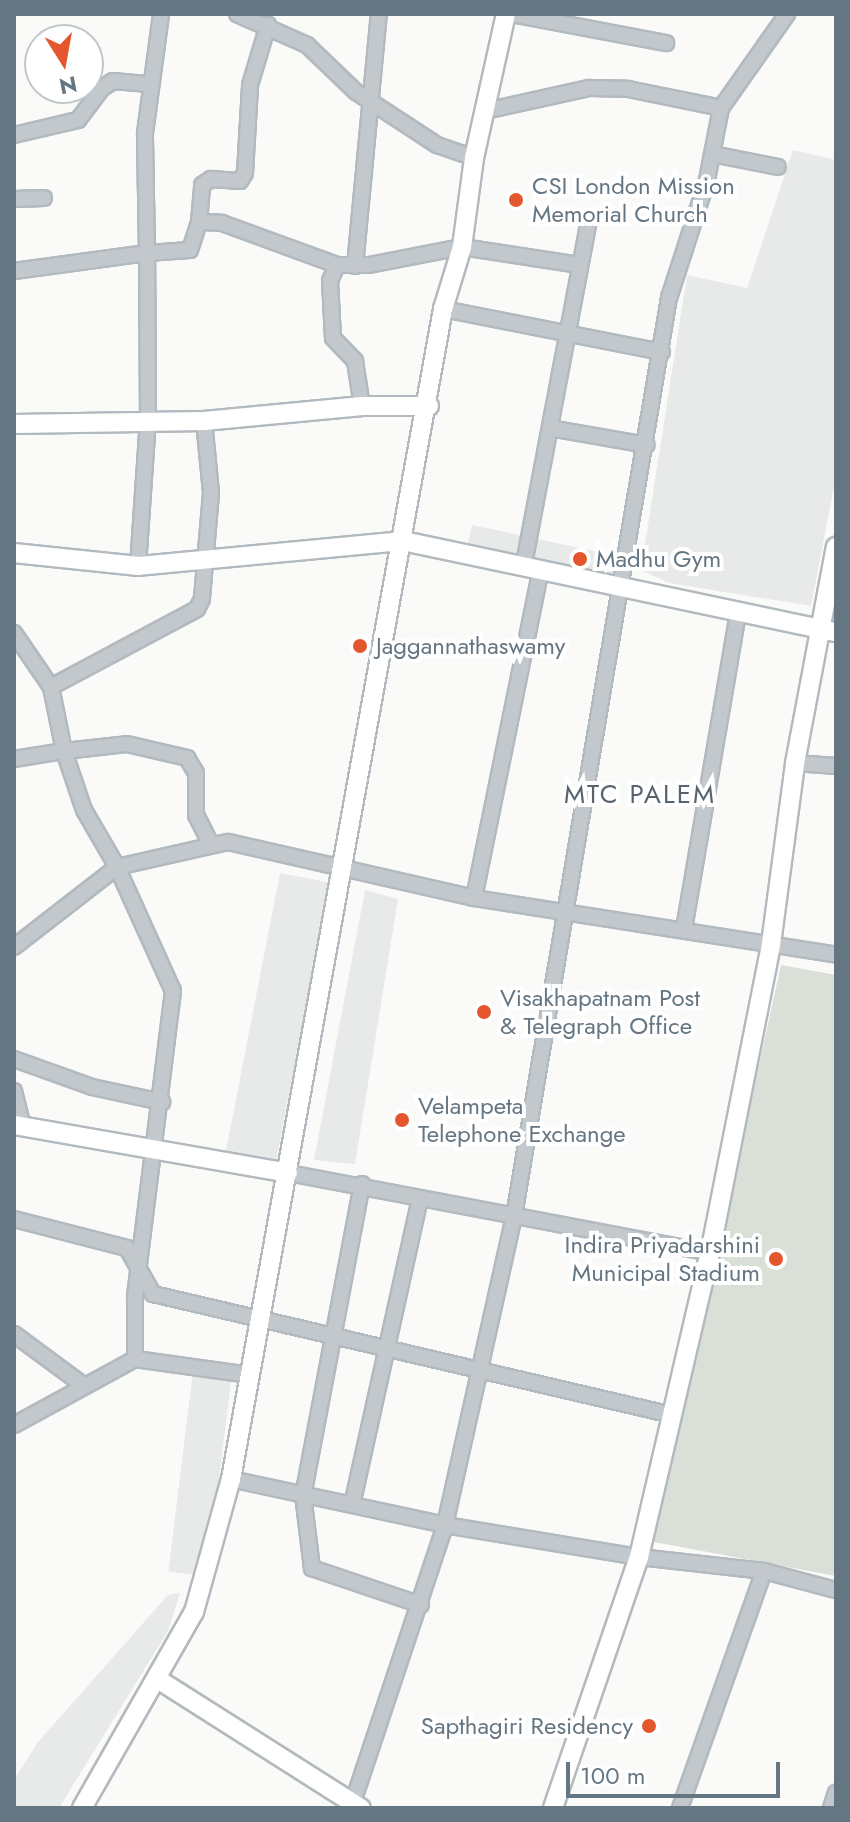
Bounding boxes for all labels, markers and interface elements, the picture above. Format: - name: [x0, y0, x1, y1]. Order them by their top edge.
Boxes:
- north arrow: [24, 24, 104, 104]
- text: N: [57, 68, 80, 103]
- place label: CSI London Mission Memorial Church: [532, 172, 735, 228]
- marker: CSI London Mission Memorial Church: [507, 191, 525, 209]
- place label: Madhu Gym: [596, 545, 721, 573]
- marker: Madhu Gym: [571, 550, 589, 568]
- place label: Jaggannathaswamy: [376, 632, 565, 660]
- marker: Jaggannathaswamy: [351, 637, 369, 655]
- district label: MTC PALEM: [564, 779, 716, 811]
- place label: Visakhapatnam Post & Telegraph Office: [500, 984, 700, 1040]
- marker: Visakhapatnam Post & Telegraph Office: [475, 1003, 493, 1021]
- place label: Velampeta Telephone Exchange: [418, 1092, 626, 1148]
- marker: Velampeta Telephone Exchange: [393, 1111, 411, 1129]
- place label: Indira Priyadarshini Municipal Stadium: [565, 1231, 760, 1287]
- marker: Indira Priyadarshini Municipal Stadium: [767, 1250, 785, 1268]
- place label: Sapthagiri Residency: [421, 1712, 633, 1740]
- marker: Sapthagiri Residency: [640, 1717, 658, 1735]
- scale bar: [570, 1746, 784, 1796]
- text: 100 m: [580, 1758, 646, 1793]

